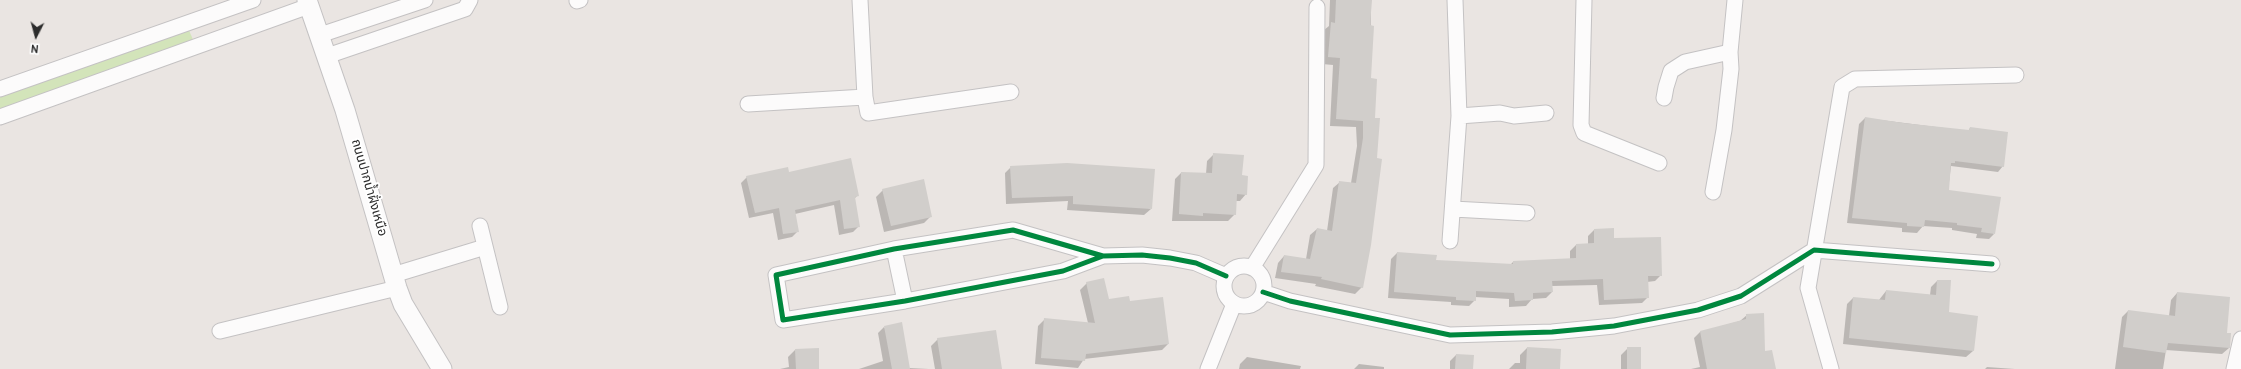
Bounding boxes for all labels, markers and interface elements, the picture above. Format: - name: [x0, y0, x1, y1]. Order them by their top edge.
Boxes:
- north arrow: [16, 16, 56, 56]
- text: N: [30, 41, 39, 55]
- street label: ถนนปากน้ำฝั่งเหนือ: [347, 138, 389, 238]

